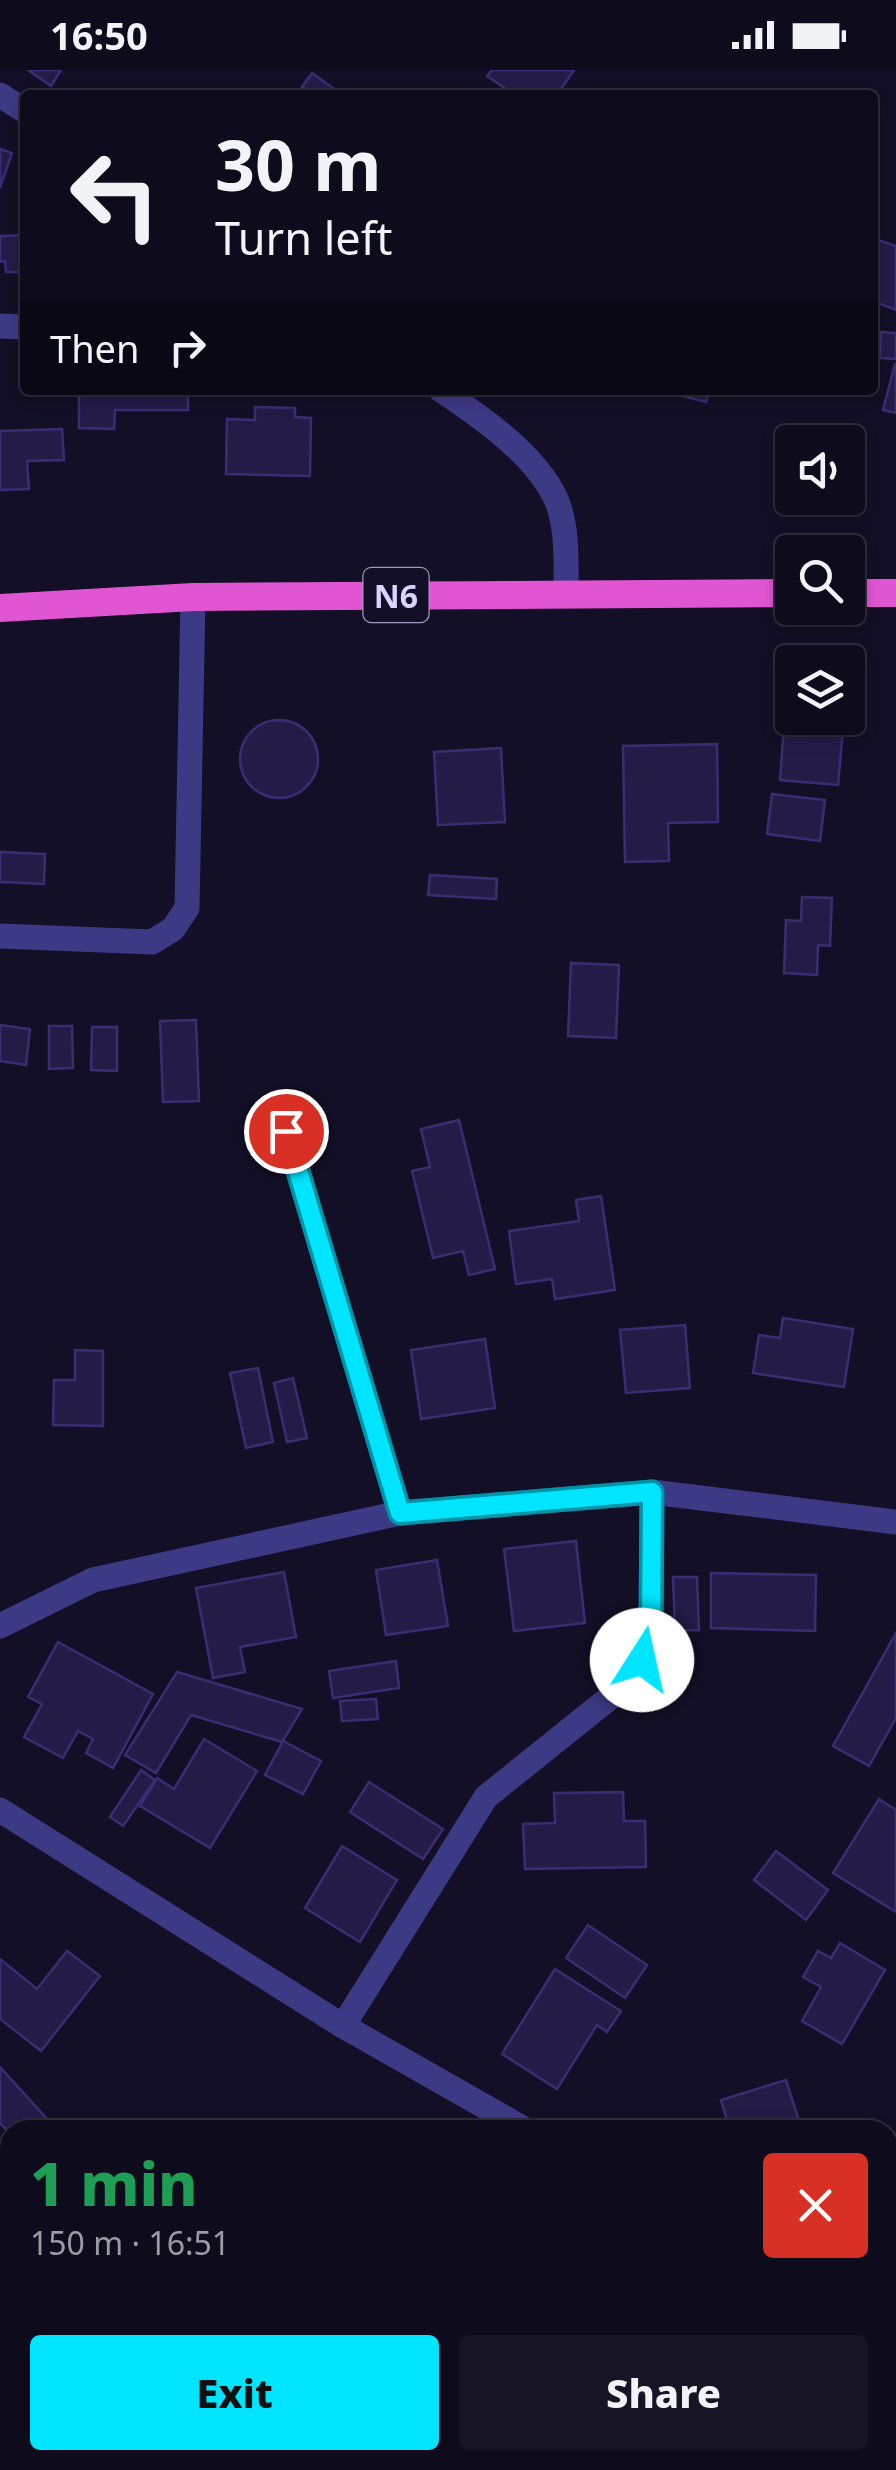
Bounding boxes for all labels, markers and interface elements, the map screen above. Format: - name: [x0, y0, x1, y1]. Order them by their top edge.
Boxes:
- text: 16:50: [50, 9, 148, 61]
- text: 30 m: [215, 116, 382, 212]
- icon: left: [50, 130, 180, 260]
- text: Turn left: [215, 207, 392, 268]
- icon: right: [160, 320, 215, 375]
- text: Then: [50, 322, 140, 374]
- map controls: [775, 425, 865, 735]
- button: sound: [775, 425, 865, 515]
- button: search: [775, 535, 865, 625]
- road number: N6: [364, 568, 428, 622]
- button: layers: [775, 645, 865, 735]
- pin: [244, 1089, 329, 1174]
- icon: arrive: [259, 1104, 314, 1159]
- position arrow: [590, 1608, 694, 1712]
- text: 1 min: [30, 2142, 198, 2224]
- button: close: [763, 2153, 868, 2258]
- text: 150 m · 16:51: [30, 2221, 230, 2264]
- button: Exit: [30, 2335, 439, 2450]
- button: Share: [459, 2335, 868, 2450]

